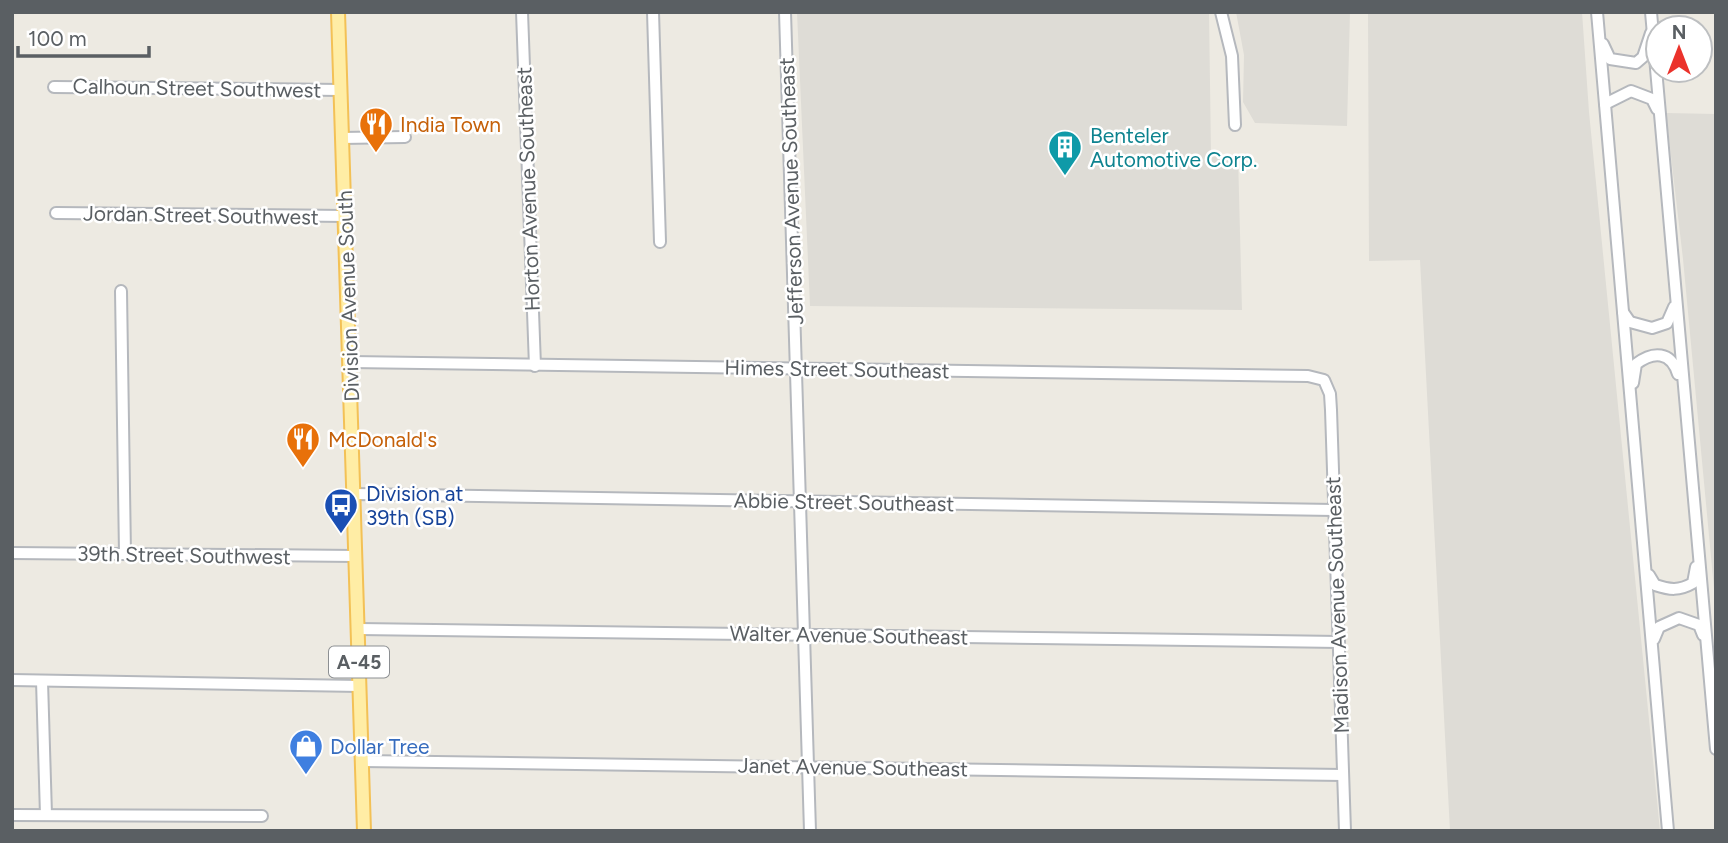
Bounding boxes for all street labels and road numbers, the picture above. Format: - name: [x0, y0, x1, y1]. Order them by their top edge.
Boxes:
- street label: Jefferson Avenue Southeast: [774, 57, 808, 325]
- street label: Horton Avenue Southeast: [511, 66, 545, 312]
- street label: Calhoun Street Southwest: [72, 73, 322, 103]
- street label: Division Avenue South: [332, 190, 364, 402]
- street label: Jordan Street Southwest: [83, 200, 319, 230]
- street label: Himes Street Southeast: [724, 355, 950, 383]
- street label: Madison Avenue Southeast: [1320, 476, 1354, 734]
- street label: Abbie Street Southeast: [733, 488, 955, 516]
- street label: 39th Street Southwest: [77, 541, 291, 569]
- street label: Walter Avenue Southeast: [729, 620, 969, 650]
- road number: A-45: [329, 646, 389, 678]
- street label: Janet Avenue Southeast: [738, 752, 968, 782]

